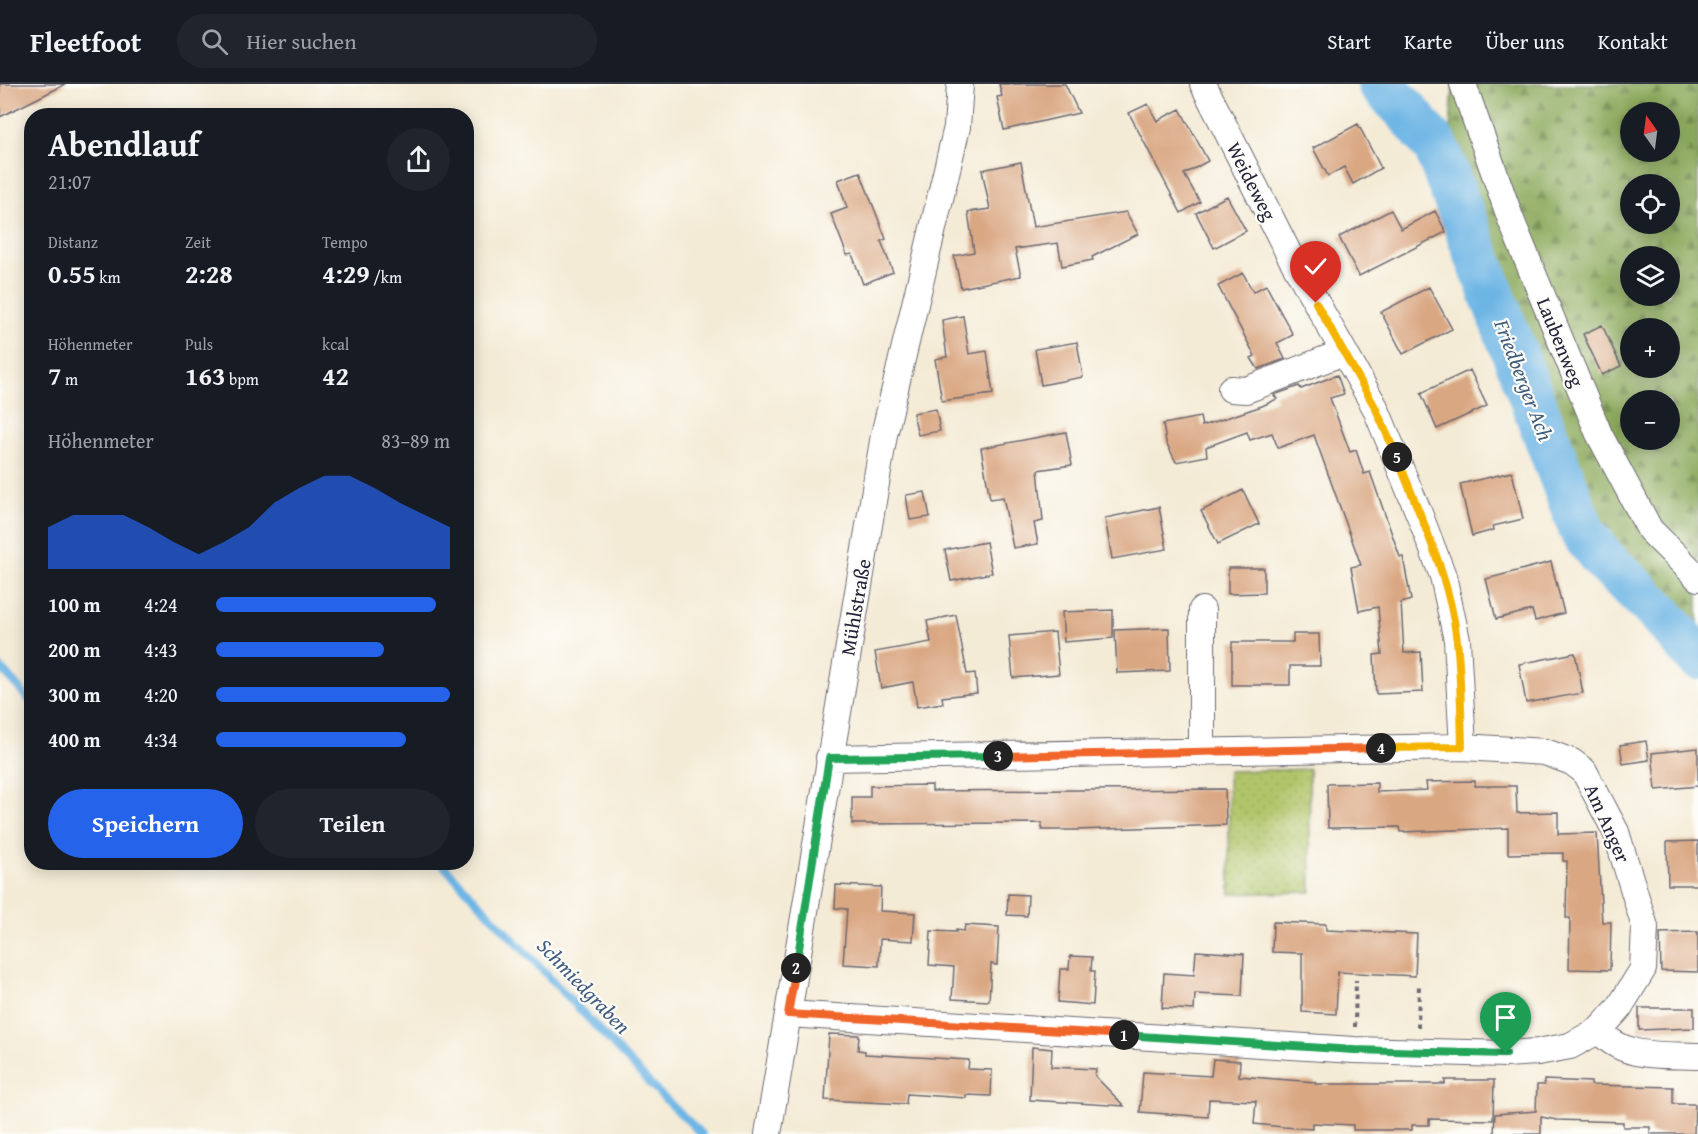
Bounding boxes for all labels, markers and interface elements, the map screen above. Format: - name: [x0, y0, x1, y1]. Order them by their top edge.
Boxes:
- search box: [177, 14, 597, 68]
- text: Fleetfoot: [30, 21, 141, 62]
- icon: search: [198, 25, 231, 58]
- text: Hier suchen: [246, 25, 357, 57]
- text: Start: [1327, 26, 1371, 57]
- text: Karte: [1404, 26, 1452, 57]
- text: Über uns: [1485, 26, 1565, 57]
- text: Kontakt: [1598, 26, 1668, 57]
- north arrow: [1620, 102, 1680, 162]
- map controls: [1620, 102, 1680, 450]
- text: Abendlauf: [48, 120, 199, 168]
- button: share: [387, 128, 450, 191]
- street label: Weideweg: [1220, 137, 1284, 225]
- text: 21:07: [48, 167, 91, 196]
- button: locate: [1620, 174, 1680, 234]
- text: Distanz: [48, 230, 98, 254]
- text: Zeit: [185, 230, 211, 254]
- text: Tempo: [322, 230, 368, 254]
- pin: [1290, 241, 1341, 303]
- button: layers: [1620, 246, 1680, 306]
- icon: check: [1299, 250, 1332, 283]
- text: 0.55: [48, 254, 96, 293]
- text: 2:28: [185, 254, 233, 293]
- text: 4:29: [322, 254, 370, 293]
- text: km: [96, 265, 120, 289]
- text: /km: [370, 265, 402, 289]
- street label: Laubenweg: [1530, 293, 1592, 391]
- water label: Friedberger Ach: [1486, 314, 1561, 446]
- button: +: [1620, 318, 1680, 378]
- text: Höhenmeter: [48, 332, 133, 356]
- text: Puls: [185, 332, 213, 356]
- text: kcal: [322, 332, 349, 356]
- text: 7: [48, 356, 61, 395]
- text: 163: [185, 356, 225, 395]
- text: 42: [322, 356, 349, 395]
- text: m: [61, 367, 78, 391]
- text: bpm: [225, 367, 259, 391]
- button: −: [1620, 390, 1680, 450]
- text: Höhenmeter: [48, 426, 154, 455]
- text: 83–89 m: [381, 426, 450, 455]
- pin: 5: [1382, 442, 1412, 472]
- text: 5: [1393, 445, 1401, 469]
- street label: Mühlstraße: [832, 556, 878, 658]
- text: 100 m: [48, 590, 101, 619]
- text: 4:24: [144, 590, 178, 619]
- text: 200 m: [48, 635, 101, 664]
- text: 4:43: [144, 635, 178, 664]
- text: 300 m: [48, 680, 101, 709]
- text: 4:20: [144, 680, 178, 709]
- text: 400 m: [48, 725, 101, 754]
- text: 4:34: [144, 725, 178, 754]
- pin: 4: [1366, 733, 1396, 763]
- text: 4: [1377, 736, 1385, 760]
- pin: 3: [983, 741, 1013, 771]
- text: 3: [994, 744, 1002, 768]
- street label: Am Anger: [1578, 779, 1638, 867]
- button: Speichern: [48, 789, 243, 858]
- button: Teilen: [255, 789, 450, 858]
- water label: Schmiedgraben: [530, 931, 638, 1041]
- pin: 2: [781, 953, 811, 983]
- text: 2: [792, 956, 800, 980]
- pin: [1480, 992, 1531, 1054]
- icon: arrive: [1489, 1001, 1522, 1034]
- pin: 1: [1109, 1020, 1139, 1050]
- text: 1: [1120, 1023, 1128, 1047]

